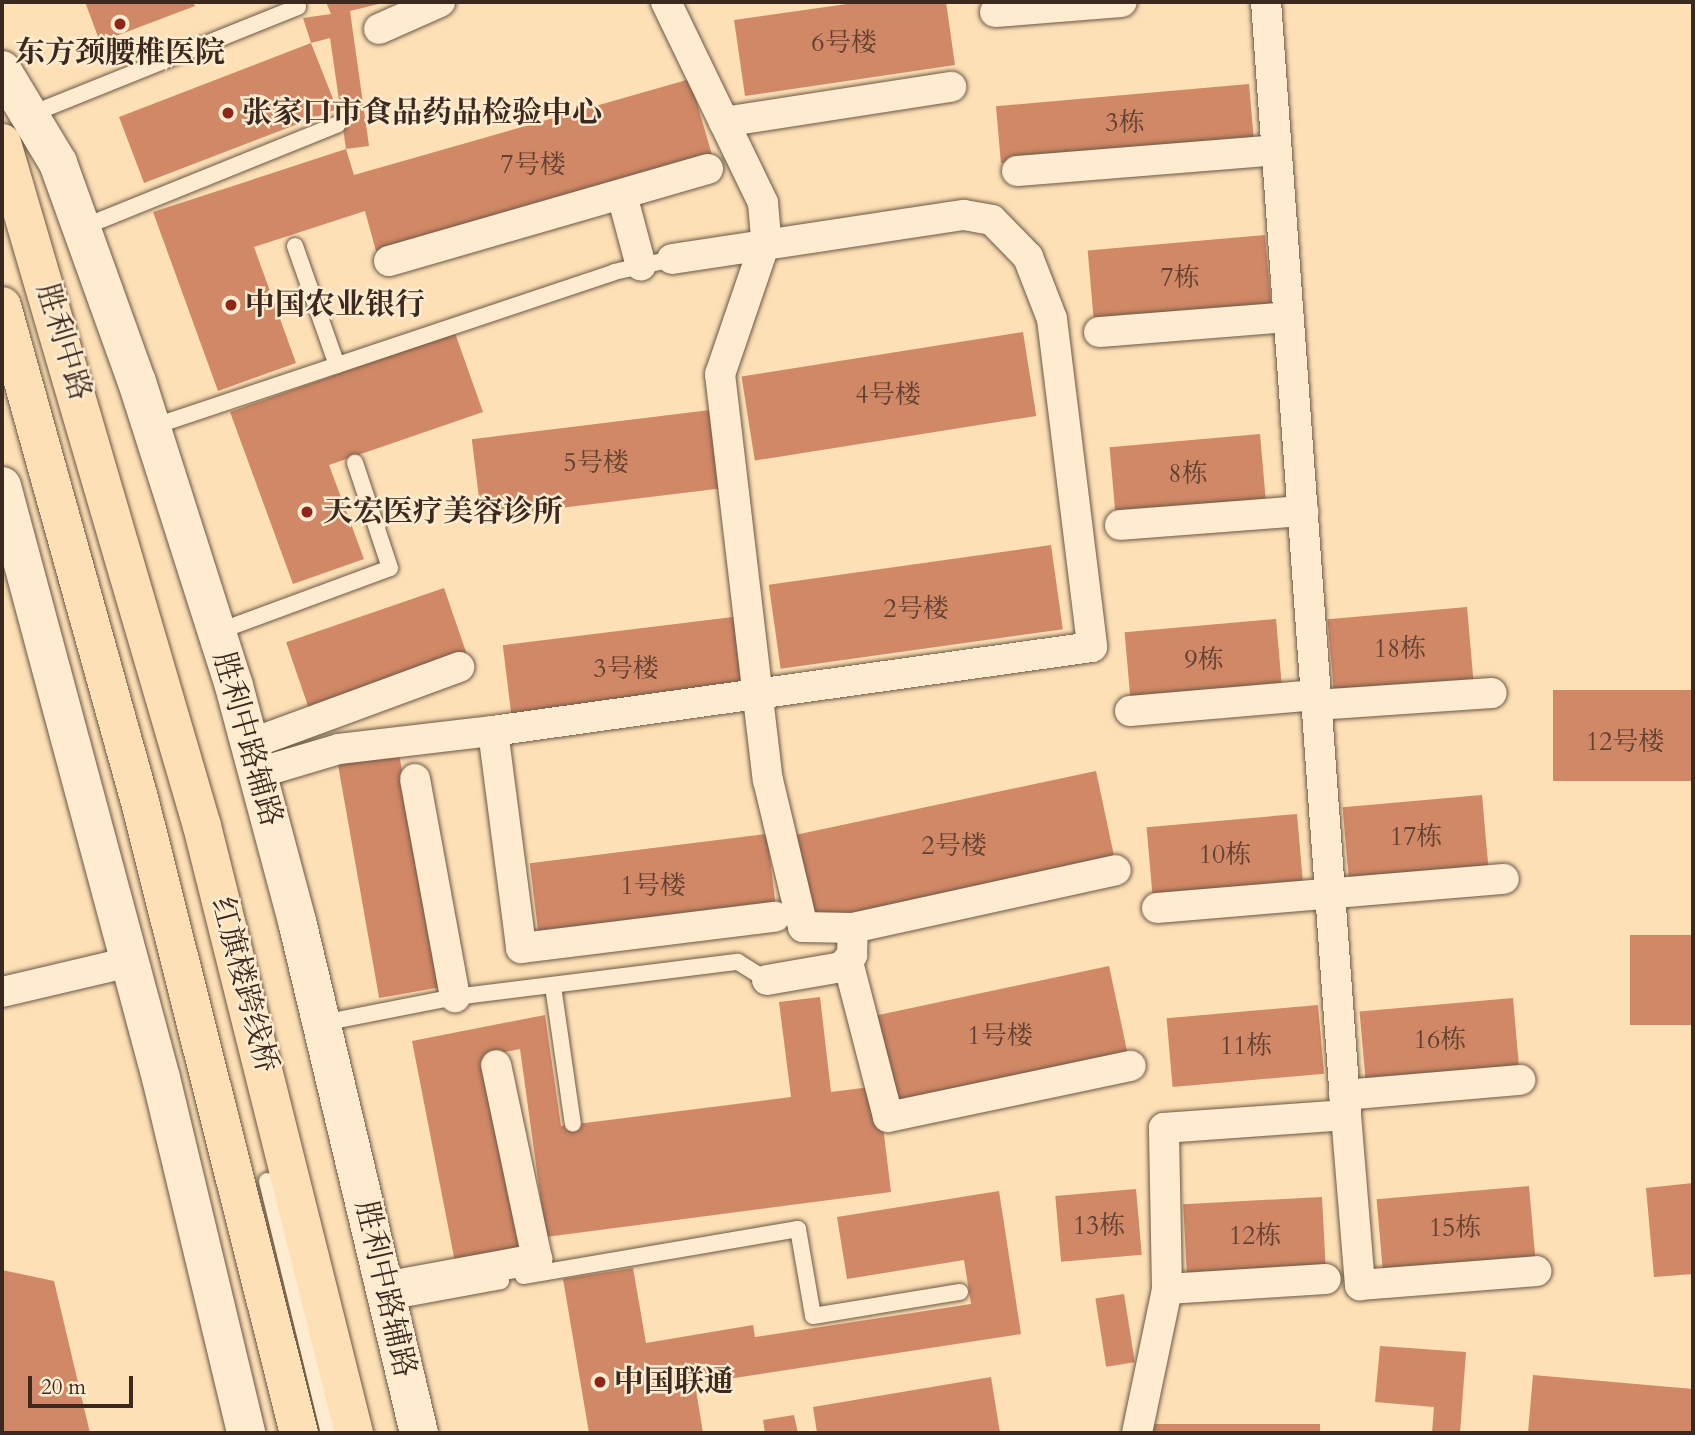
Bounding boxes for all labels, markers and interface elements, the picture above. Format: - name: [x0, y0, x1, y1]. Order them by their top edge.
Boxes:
- marker: 东方颈腰椎医院: [112, 16, 128, 32]
- house number: 6号楼: [811, 27, 877, 59]
- place label: 东方颈腰椎医院: [15, 35, 225, 71]
- place label: 张家口市食品药品检验中心: [242, 95, 602, 131]
- marker: 张家口市食品药品检验中心: [220, 105, 236, 121]
- house number: 3栋: [1105, 107, 1145, 139]
- house number: 7号楼: [500, 149, 566, 181]
- house number: 7栋: [1160, 262, 1200, 294]
- street label: 胜利中路: [28, 279, 98, 405]
- place label: 中国农业银行: [245, 287, 425, 323]
- marker: 中国农业银行: [223, 297, 239, 313]
- house number: 4号楼: [855, 379, 921, 411]
- house number: 5号楼: [563, 447, 629, 479]
- house number: 8栋: [1168, 458, 1208, 490]
- place label: 天宏医疗美容诊所: [323, 494, 563, 530]
- marker: 天宏医疗美容诊所: [297, 502, 317, 522]
- house number: 2号楼: [883, 593, 949, 625]
- house number: 18栋: [1374, 633, 1426, 665]
- house number: 9栋: [1184, 644, 1224, 676]
- street label: 胜利中路辅路: [205, 648, 289, 830]
- house number: 3号楼: [593, 653, 659, 685]
- house number: 12号楼: [1586, 726, 1664, 758]
- house number: 17栋: [1390, 821, 1442, 853]
- house number: 2号楼: [921, 830, 987, 862]
- house number: 10栋: [1199, 839, 1251, 871]
- house number: 1号楼: [620, 870, 686, 902]
- street label: 红旗楼跨线桥: [203, 893, 285, 1077]
- house number: 1号楼: [967, 1020, 1033, 1052]
- house number: 16栋: [1414, 1024, 1466, 1056]
- house number: 11栋: [1220, 1030, 1272, 1062]
- street label: 胜利中路辅路: [347, 1197, 423, 1381]
- house number: 13栋: [1073, 1210, 1125, 1242]
- house number: 15栋: [1429, 1212, 1481, 1244]
- house number: 12栋: [1229, 1220, 1281, 1252]
- scale bar: [32, 1362, 136, 1406]
- place label: 中国联通: [614, 1364, 734, 1400]
- text: 20 m: [41, 1373, 86, 1402]
- marker: 中国联通: [592, 1374, 608, 1390]

